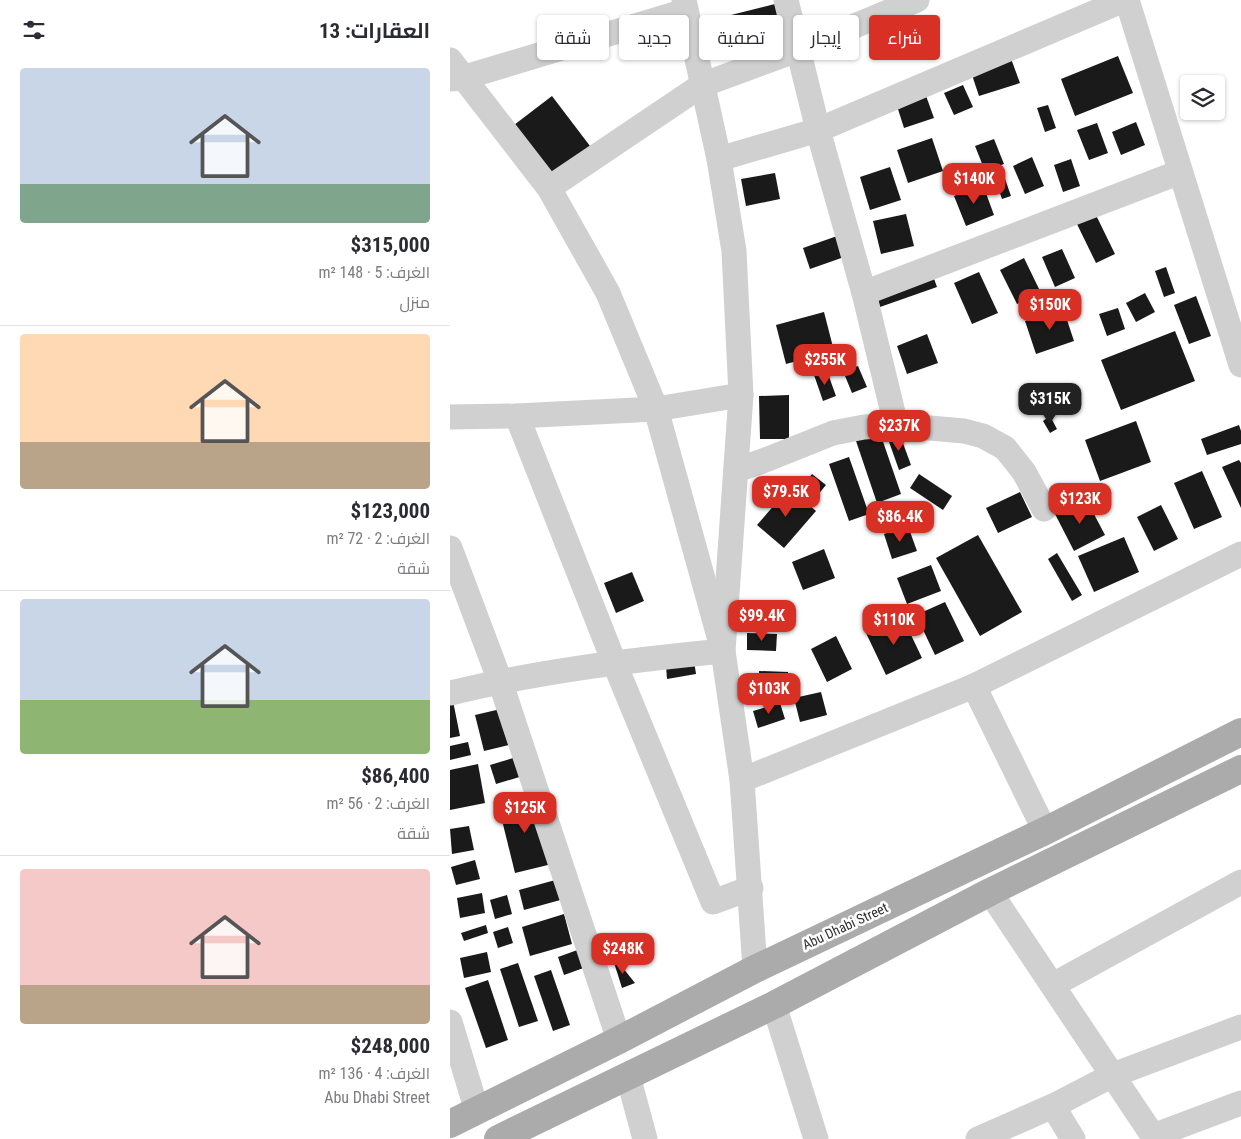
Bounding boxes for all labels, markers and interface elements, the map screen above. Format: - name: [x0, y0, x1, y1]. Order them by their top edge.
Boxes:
- chip: شقة: [537, 15, 609, 60]
- chip: جديد: [619, 15, 689, 60]
- chip: تصفية: [699, 15, 783, 60]
- chip: إيجار: [793, 15, 859, 60]
- chip: شراء: [869, 15, 940, 60]
- icon: filters: [20, 16, 48, 44]
- text: العقارات: 13: [319, 19, 430, 43]
- map controls: [1180, 75, 1225, 120]
- button: layers: [1180, 75, 1225, 120]
- icon: home: [180, 101, 270, 191]
- pin: $140K: [939, 162, 1009, 205]
- text: $140K: [953, 169, 995, 188]
- text: $315,000: [351, 233, 430, 257]
- text: الغرف: 5 · 148 m²: [319, 263, 430, 282]
- pin: $150K: [1015, 288, 1085, 331]
- text: منزل: [400, 293, 430, 312]
- text: $150K: [1029, 295, 1071, 314]
- pin: $255K: [790, 344, 860, 386]
- text: $255K: [804, 350, 846, 369]
- icon: home: [180, 366, 270, 456]
- pin: $315K: [1015, 382, 1085, 425]
- text: $315K: [1029, 389, 1071, 408]
- pin: $237K: [864, 410, 934, 452]
- text: $237K: [878, 416, 920, 435]
- pin: $79.5K: [745, 476, 827, 518]
- text: $79.5K: [763, 482, 809, 501]
- pin: $123K: [1045, 482, 1115, 525]
- text: $123K: [1059, 489, 1101, 508]
- text: $123,000: [351, 499, 430, 523]
- pin: $86.4K: [859, 500, 941, 543]
- text: $86.4K: [877, 507, 923, 526]
- text: الغرف: 2 · 72 m²: [326, 529, 430, 548]
- text: شقة: [397, 559, 430, 578]
- pin: $99.4K: [721, 600, 803, 642]
- pin: $110K: [859, 604, 929, 646]
- text: $99.4K: [739, 606, 785, 625]
- text: $110K: [873, 610, 915, 629]
- icon: home: [180, 631, 270, 721]
- pin: $103K: [734, 672, 804, 715]
- text: $103K: [748, 679, 790, 698]
- text: $86,400: [361, 764, 430, 788]
- pin: $125K: [490, 792, 560, 834]
- text: الغرف: 2 · 56 m²: [326, 794, 430, 813]
- text: $125K: [504, 798, 546, 817]
- text: شقة: [397, 824, 430, 843]
- street label: Abu Dhabi Street: [800, 899, 890, 953]
- icon: home: [180, 902, 270, 992]
- pin: $248K: [588, 932, 658, 975]
- text: $248K: [602, 939, 644, 958]
- text: $248,000: [351, 1034, 430, 1058]
- text: الغرف: 4 · 136 m²: [319, 1064, 430, 1083]
- text: Abu Dhabi Street: [324, 1088, 430, 1107]

